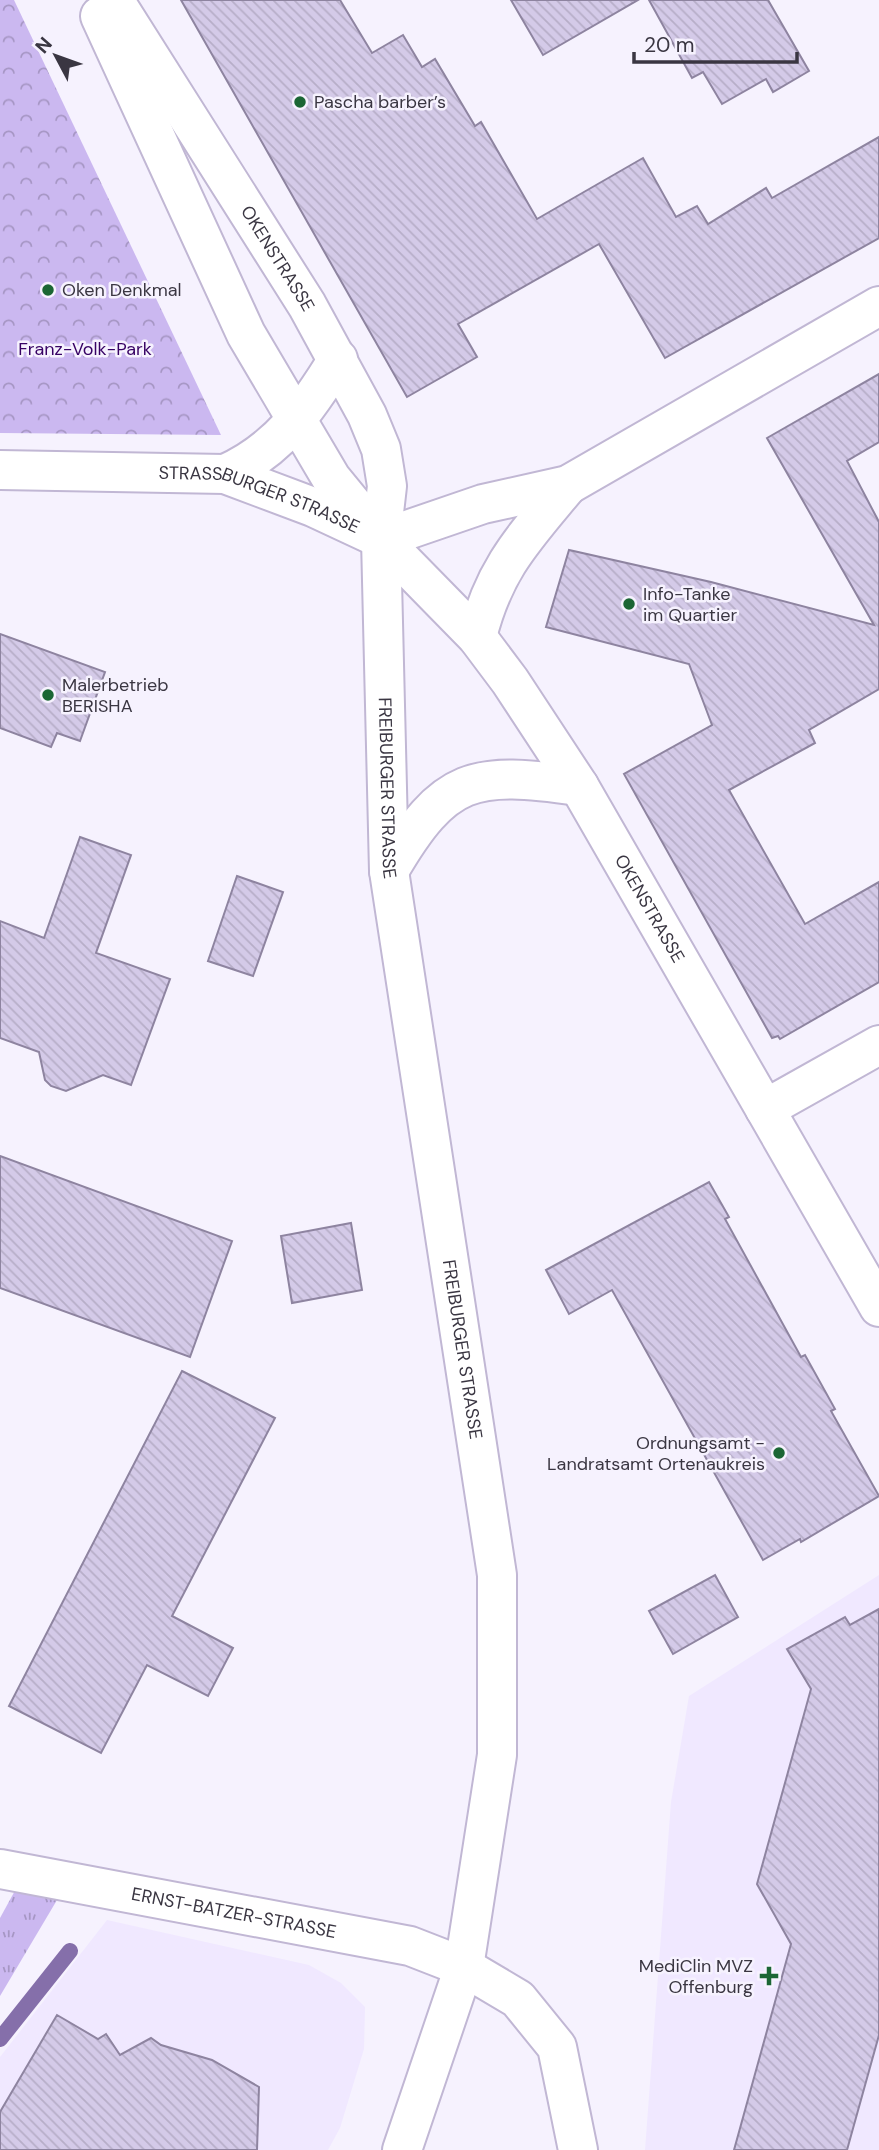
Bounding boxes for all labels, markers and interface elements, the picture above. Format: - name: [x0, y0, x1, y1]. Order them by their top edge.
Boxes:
- north arrow: [21, 21, 91, 91]
- scale bar: [634, 21, 797, 65]
- text: 20 m: [644, 31, 695, 59]
- text: N: [30, 32, 58, 59]
- place label: Pascha barber’s: [314, 90, 446, 114]
- marker: Pascha barber’s: [292, 94, 308, 110]
- street label: OKENSTRASSE: [235, 201, 320, 316]
- place label: Oken Denkmal: [62, 278, 182, 302]
- marker: Oken Denkmal: [40, 282, 56, 298]
- park label: Franz-Volk-Park: [18, 337, 152, 361]
- street label: STRASSBURGER STRASSE: [159, 461, 364, 539]
- place label: Info-Tanke im Quartier: [643, 582, 737, 627]
- marker: Info-Tanke im Quartier: [621, 596, 637, 612]
- place label: Malerbetrieb BERISHA: [62, 673, 169, 718]
- marker: Malerbetrieb BERISHA: [40, 687, 56, 703]
- street label: FREIBURGER STRASSE: [373, 697, 402, 881]
- street label: OKENSTRASSE: [609, 850, 690, 967]
- street label: FREIBURGER STRASSE: [437, 1258, 488, 1441]
- place label: Ordnungsamt - Landratsamt Ortenaukreis: [547, 1431, 765, 1476]
- marker: Ordnungsamt - Landratsamt Ortenaukreis: [771, 1445, 787, 1461]
- street label: ERNST-BATZER-STRASSE: [129, 1882, 338, 1944]
- place label: MediClin MVZ Offenburg: [639, 1954, 753, 1999]
- marker: MediClin MVZ Offenburg: [759, 1966, 779, 1986]

